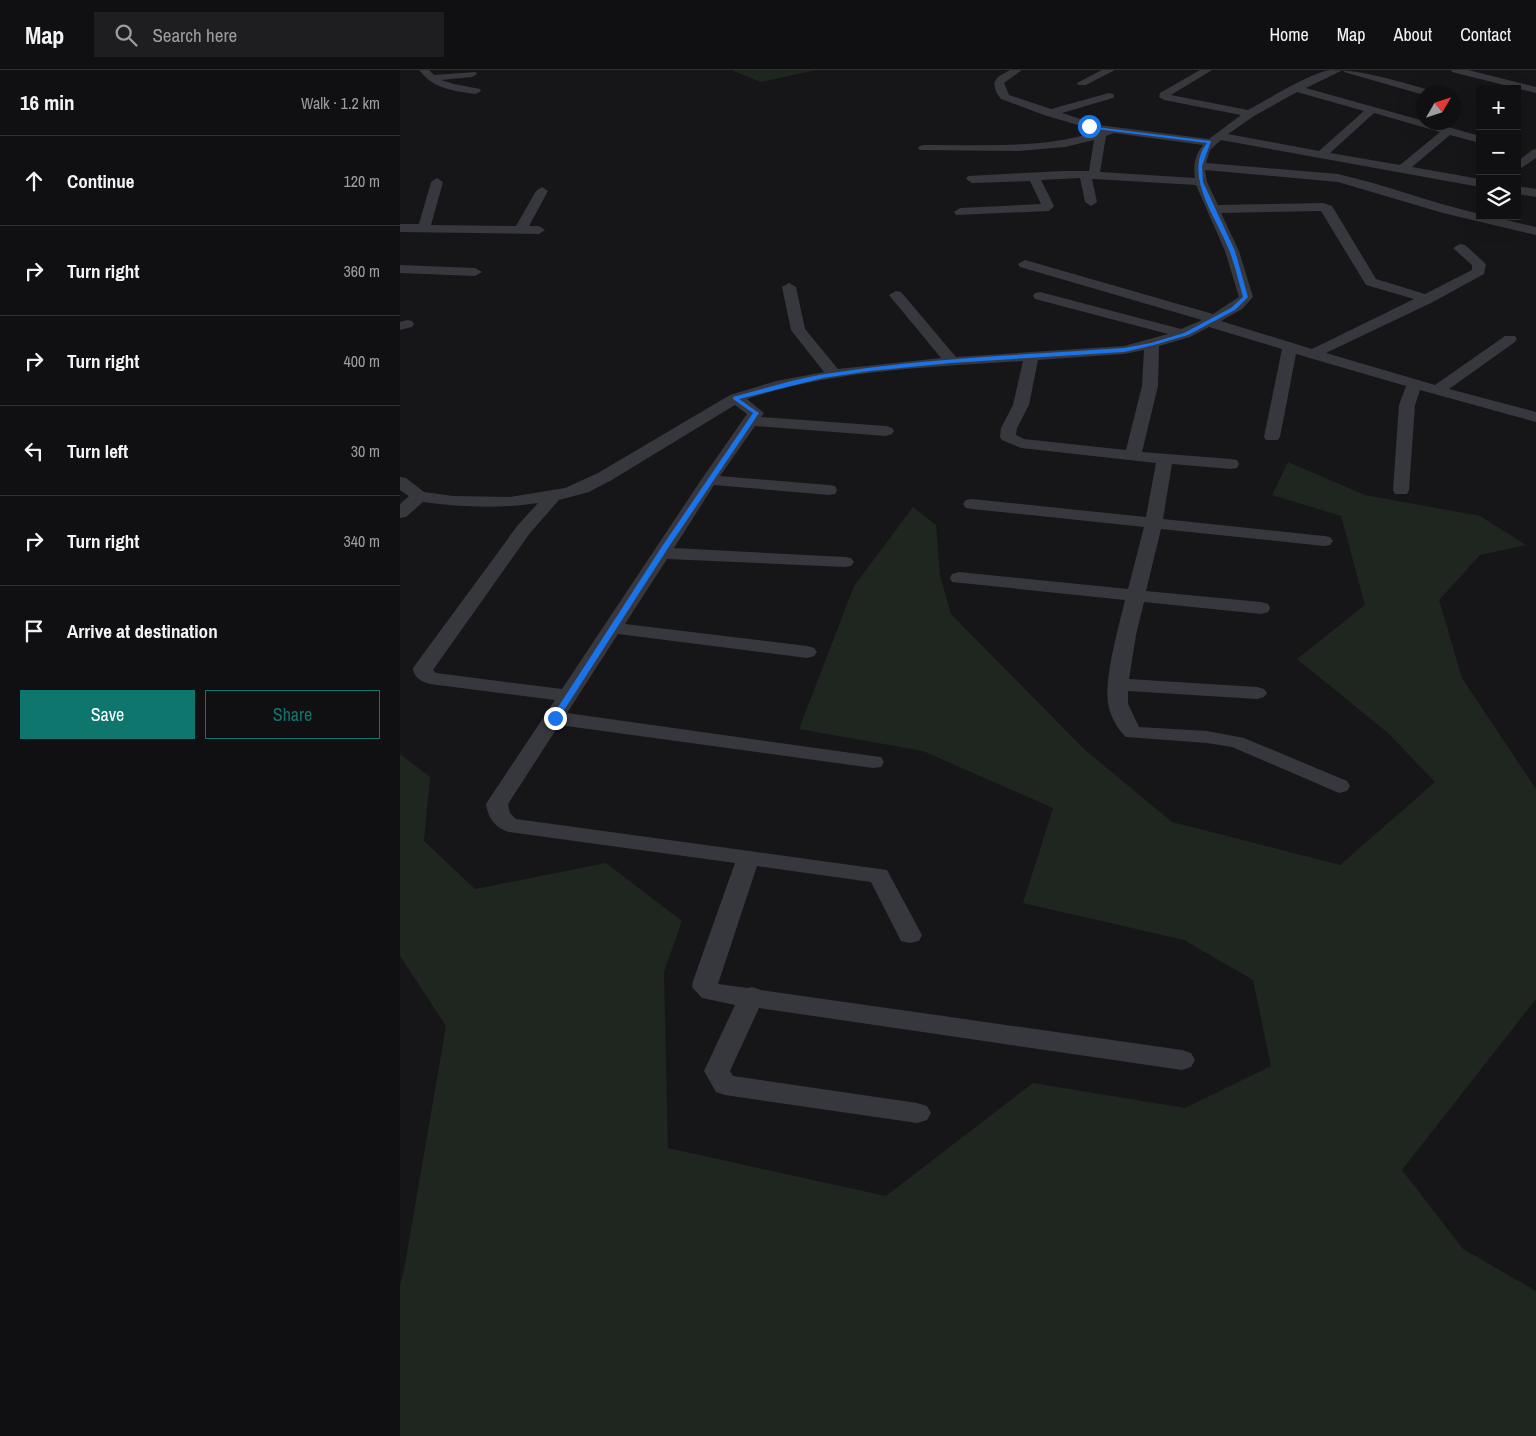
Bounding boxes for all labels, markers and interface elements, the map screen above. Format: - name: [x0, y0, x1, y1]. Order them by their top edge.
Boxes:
- search box: [94, 12, 444, 57]
- text: Map: [25, 19, 64, 51]
- icon: search: [112, 21, 140, 49]
- text: Search here: [152, 22, 237, 48]
- text: Home: [1269, 22, 1309, 47]
- text: Map: [1337, 22, 1366, 47]
- text: About: [1394, 22, 1432, 47]
- text: Contact: [1460, 22, 1511, 47]
- north arrow: [1416, 85, 1461, 130]
- map controls: [1476, 85, 1521, 220]
- button: +: [1476, 85, 1521, 130]
- text: 16 min: [20, 88, 75, 117]
- text: Walk · 1.2 km: [301, 92, 380, 114]
- route start: [1078, 115, 1101, 138]
- button: −: [1476, 130, 1521, 175]
- icon: ahead: [20, 167, 48, 195]
- text: Continue: [67, 168, 135, 194]
- text: 120 m: [344, 170, 380, 192]
- button: layers: [1476, 175, 1521, 220]
- icon: right: [20, 257, 48, 285]
- text: Turn right: [67, 258, 139, 284]
- text: 360 m: [344, 260, 380, 282]
- icon: right: [20, 347, 48, 375]
- text: Turn right: [67, 348, 139, 374]
- text: 400 m: [344, 350, 380, 372]
- icon: left: [20, 437, 48, 465]
- text: Turn left: [67, 438, 128, 464]
- text: 30 m: [351, 440, 380, 462]
- icon: right: [20, 527, 48, 555]
- text: Turn right: [67, 528, 139, 554]
- text: 340 m: [344, 530, 380, 552]
- icon: arrive: [20, 617, 48, 645]
- text: Arrive at destination: [67, 618, 218, 644]
- button: Save: [20, 690, 195, 739]
- button: Share: [205, 690, 380, 739]
- route end: [544, 707, 567, 730]

